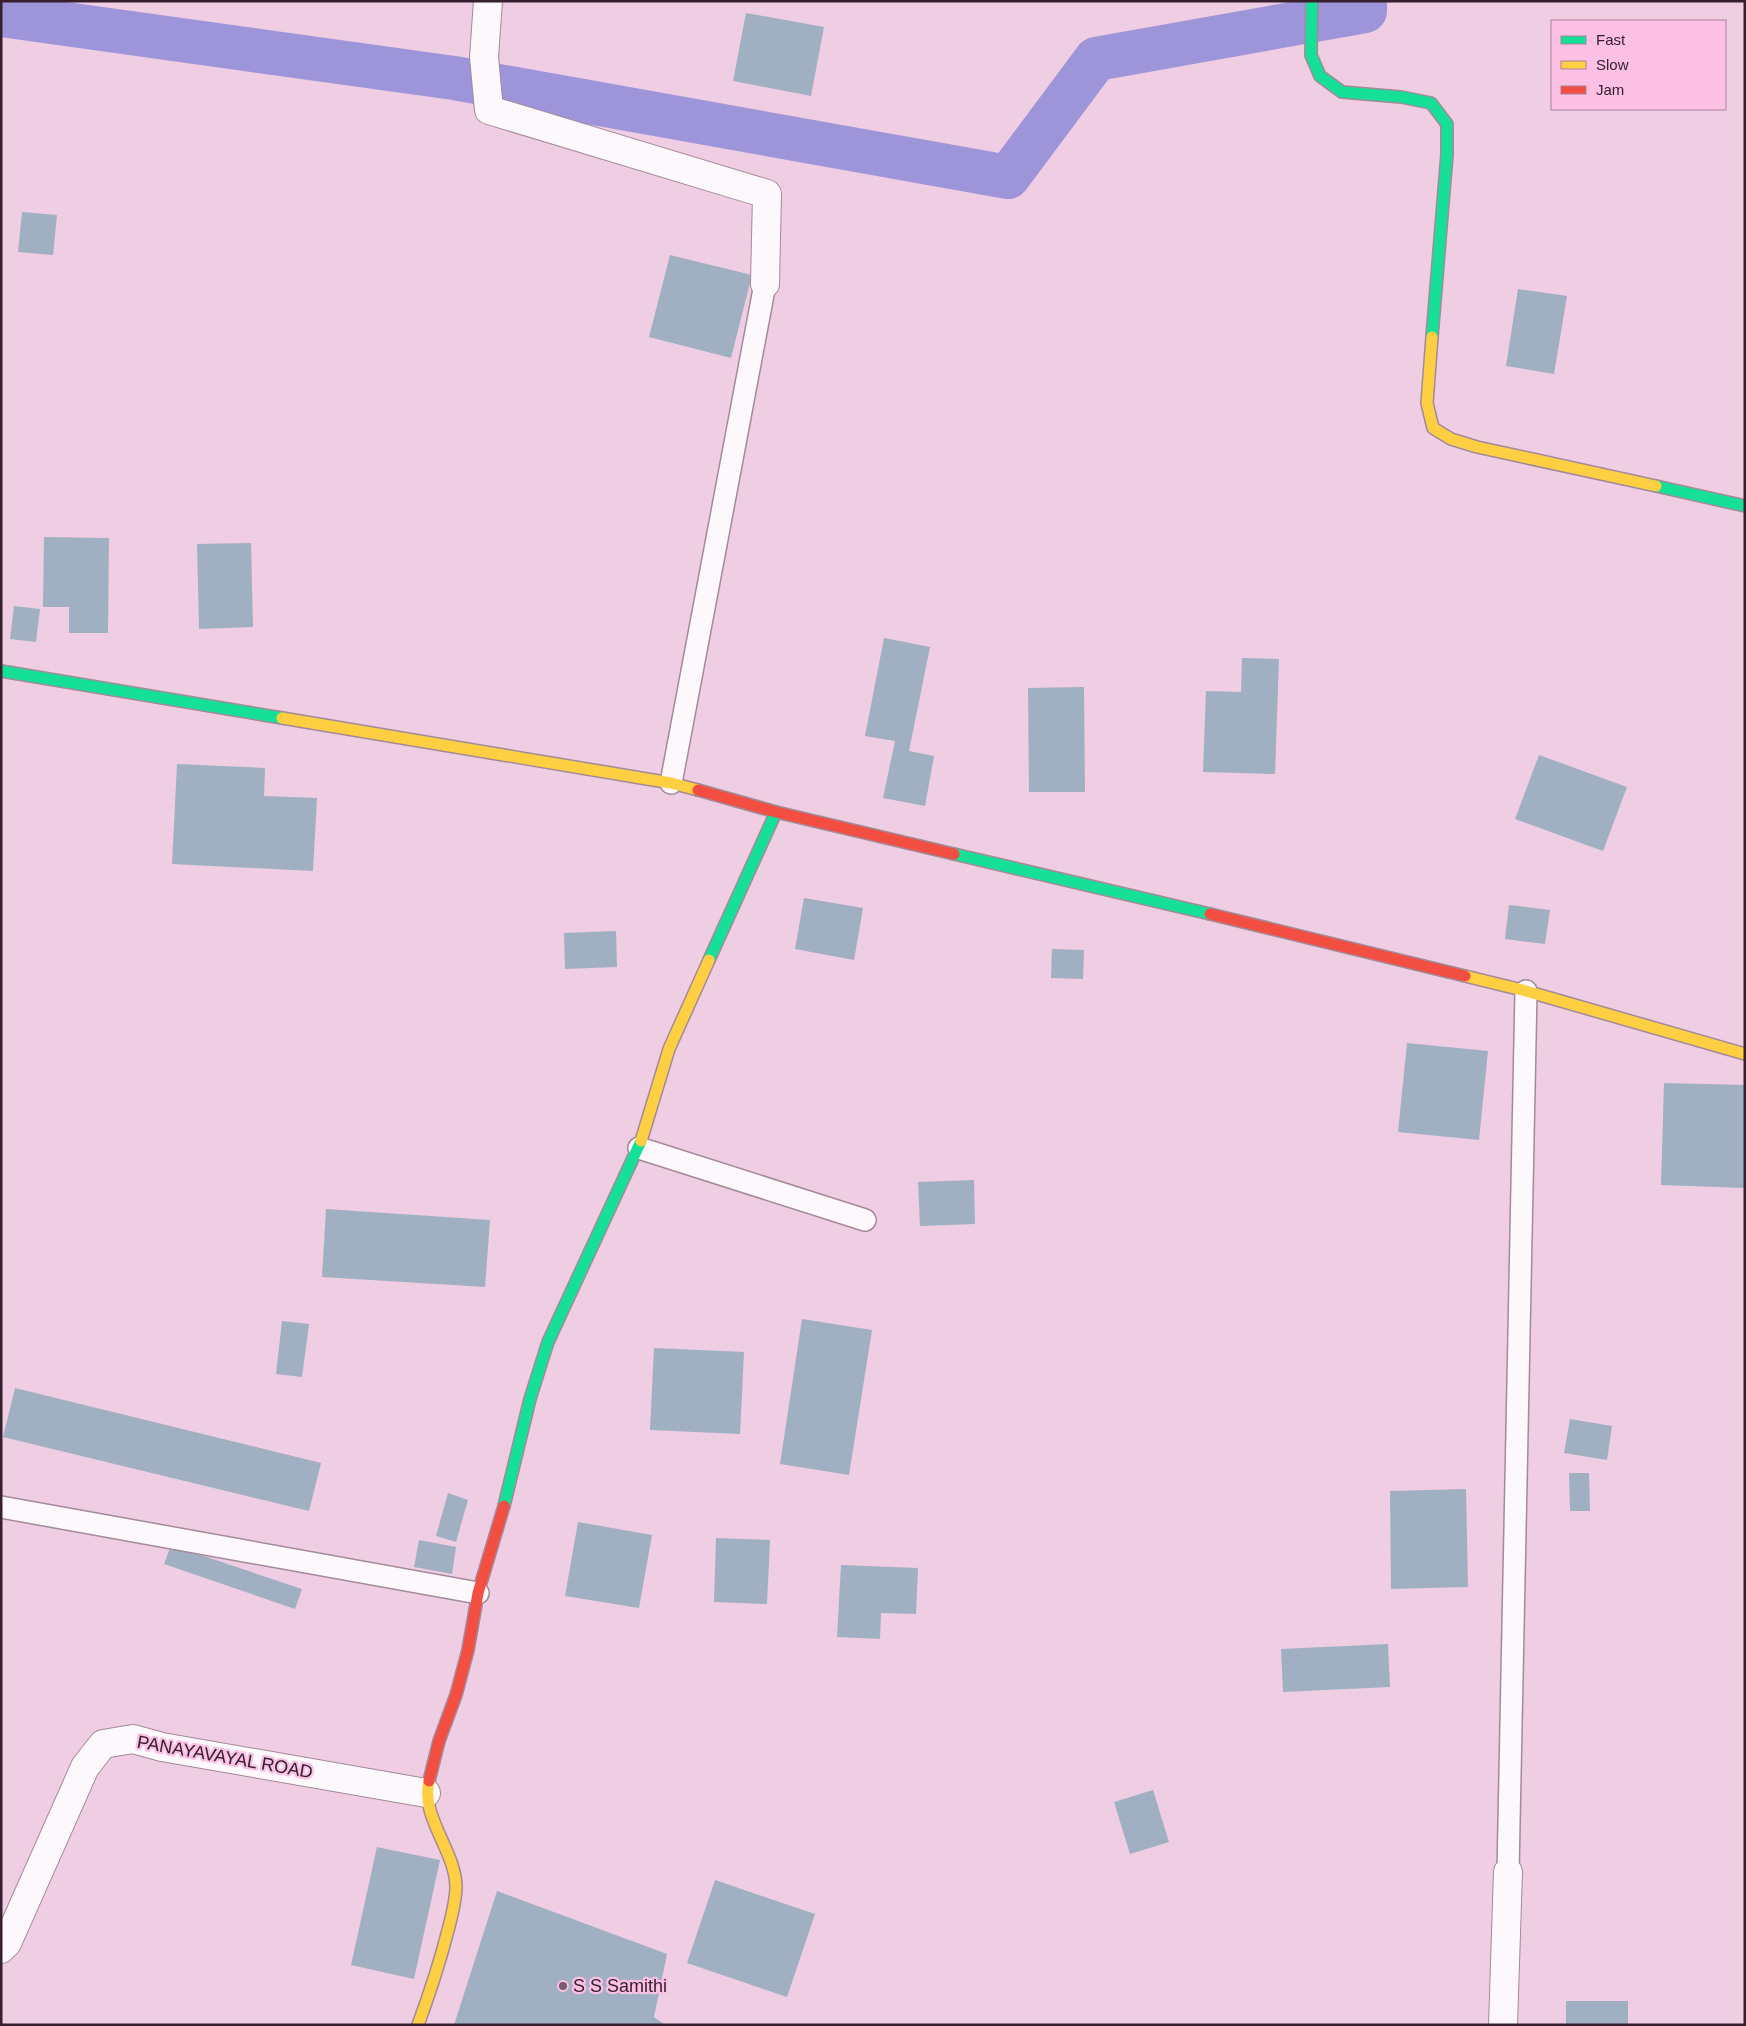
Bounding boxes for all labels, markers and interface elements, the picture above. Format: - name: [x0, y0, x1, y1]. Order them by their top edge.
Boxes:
- legend: [1551, 20, 1726, 110]
- text: Fast: [1596, 31, 1626, 48]
- text: Slow: [1596, 56, 1629, 73]
- text: Jam: [1596, 81, 1624, 98]
- street label: PANAYAVAYAL ROAD: [136, 1732, 314, 1782]
- place label: S S Samithi: [573, 1976, 667, 1996]
- marker: S S Samithi: [557, 1980, 569, 1992]

